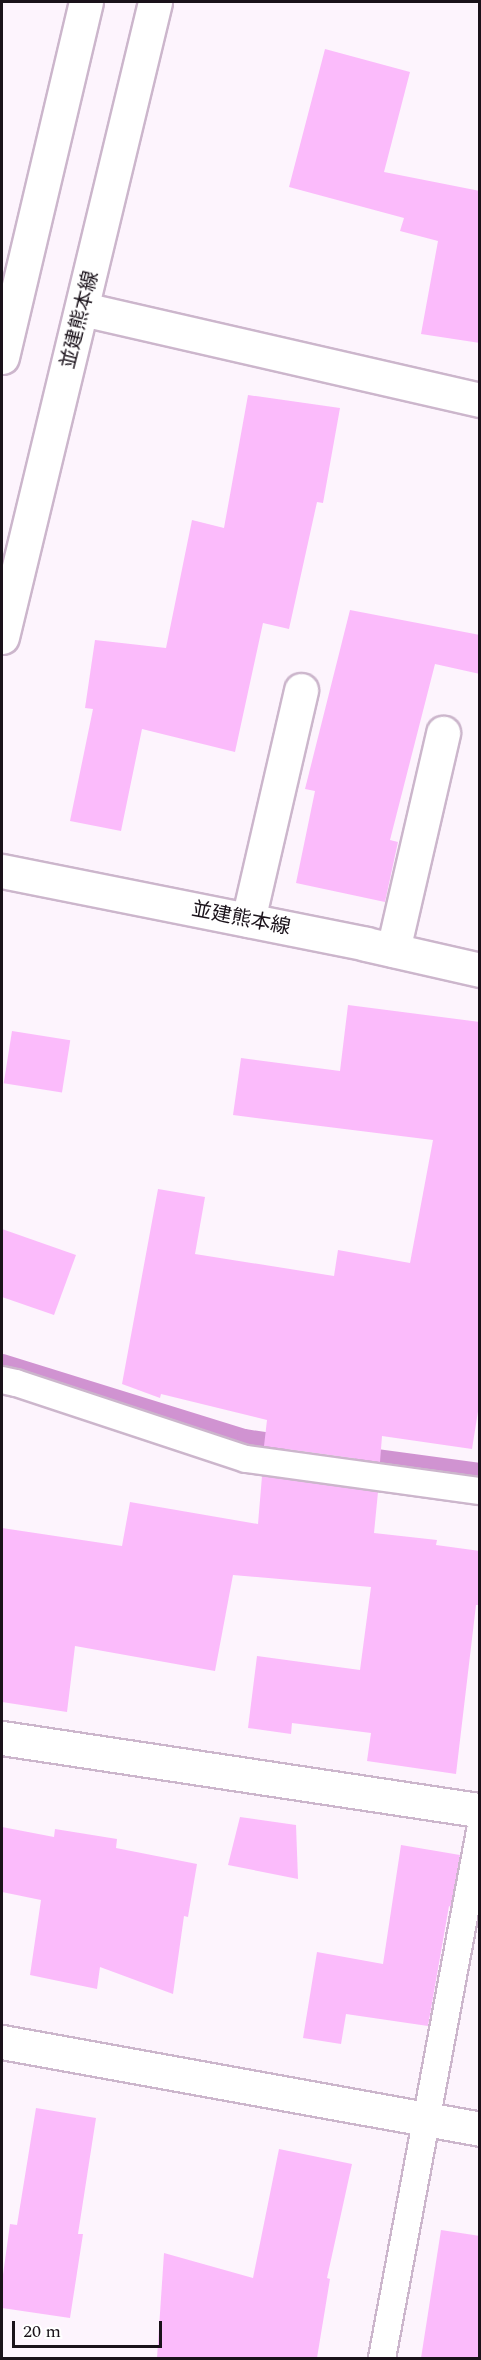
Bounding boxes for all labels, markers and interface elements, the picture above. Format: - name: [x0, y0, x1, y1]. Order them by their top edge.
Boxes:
- street label: 並建熊本線: [56, 269, 104, 371]
- street label: 並建熊本線: [190, 898, 292, 940]
- scale bar: [15, 2309, 165, 2347]
- text: 20 m: [23, 2318, 61, 2345]

